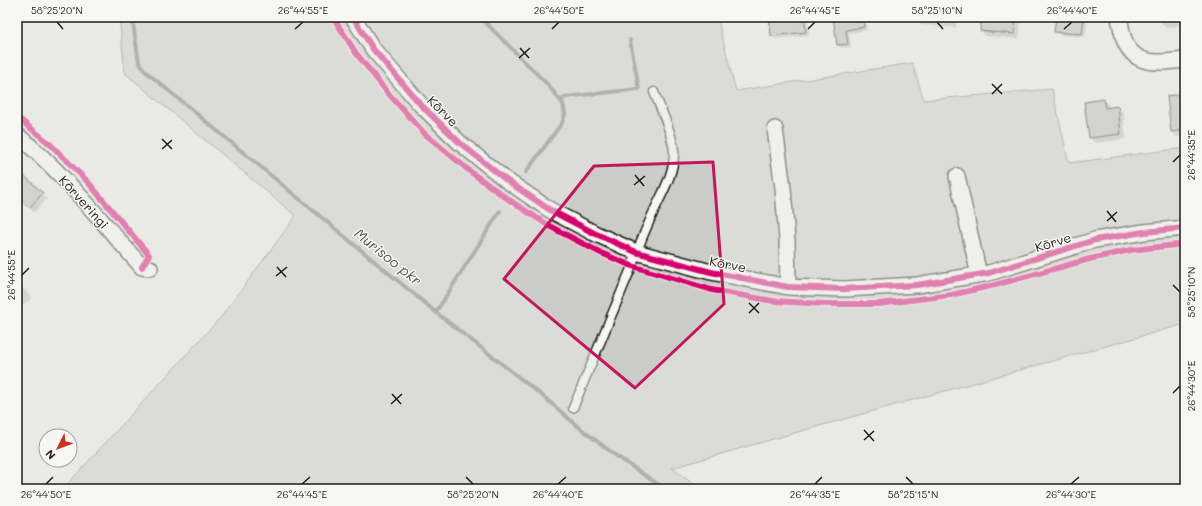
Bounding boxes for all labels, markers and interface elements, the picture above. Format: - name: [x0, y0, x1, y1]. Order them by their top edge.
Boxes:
- text: 58°25'20"N: [31, 3, 83, 17]
- text: 26°44'55"E: [278, 3, 328, 17]
- text: 26°44'50"E: [534, 3, 585, 17]
- text: 26°44'45"E: [790, 3, 840, 17]
- text: 58°25'10"N: [912, 3, 962, 17]
- text: 26°44'40"E: [1047, 3, 1098, 17]
- street label: Kõrve: [424, 92, 462, 130]
- text: 26°44'35"E: [1184, 130, 1198, 180]
- street label: Kõrveringi: [56, 171, 113, 232]
- water label: Murisoo pkr: [351, 224, 426, 290]
- street label: Kõrve: [1033, 228, 1073, 255]
- text: 26°44'55"E: [4, 250, 18, 300]
- street label: Kõrve: [708, 252, 748, 275]
- text: 58°25'10"N: [1184, 267, 1198, 317]
- text: 26°44'30"E: [1184, 360, 1198, 411]
- north arrow: [38, 428, 78, 468]
- text: N: [42, 447, 59, 463]
- text: 26°44'50"E: [21, 487, 72, 501]
- text: 26°44'45"E: [277, 487, 327, 501]
- text: 58°25'20"N: [447, 487, 499, 501]
- text: 26°44'40"E: [533, 487, 584, 501]
- text: 26°44'35"E: [790, 487, 840, 501]
- text: 58°25'15"N: [888, 487, 938, 501]
- text: 26°44'30"E: [1046, 487, 1097, 501]

